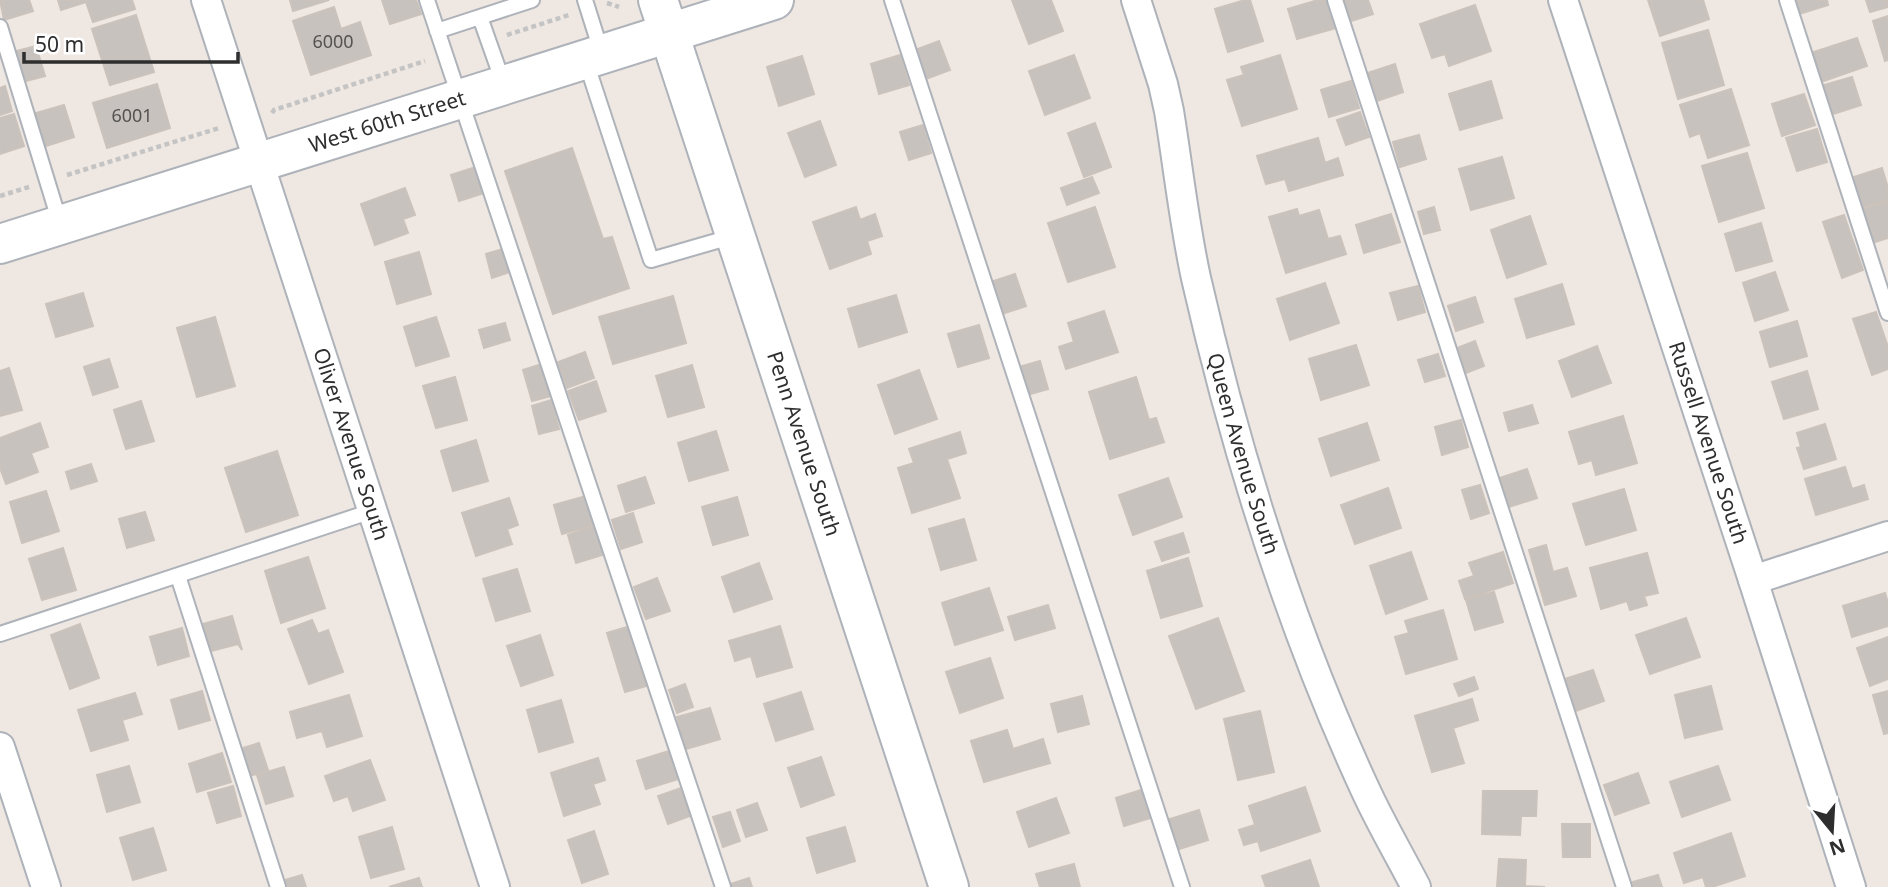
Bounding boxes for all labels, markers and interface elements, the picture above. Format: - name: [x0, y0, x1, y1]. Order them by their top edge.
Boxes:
- scale bar: [24, 21, 238, 65]
- house number: 6000: [312, 29, 354, 53]
- text: 50 m: [35, 30, 84, 58]
- street label: West 60th Street: [305, 83, 469, 159]
- house number: 6001: [111, 103, 153, 127]
- street label: Russell Avenue South: [1663, 338, 1755, 547]
- street label: Oliver Avenue South: [307, 344, 396, 544]
- street label: Penn Avenue South: [761, 347, 848, 540]
- street label: Queen Avenue South: [1202, 350, 1287, 558]
- north arrow: [1797, 796, 1867, 866]
- text: N: [1826, 832, 1849, 862]

